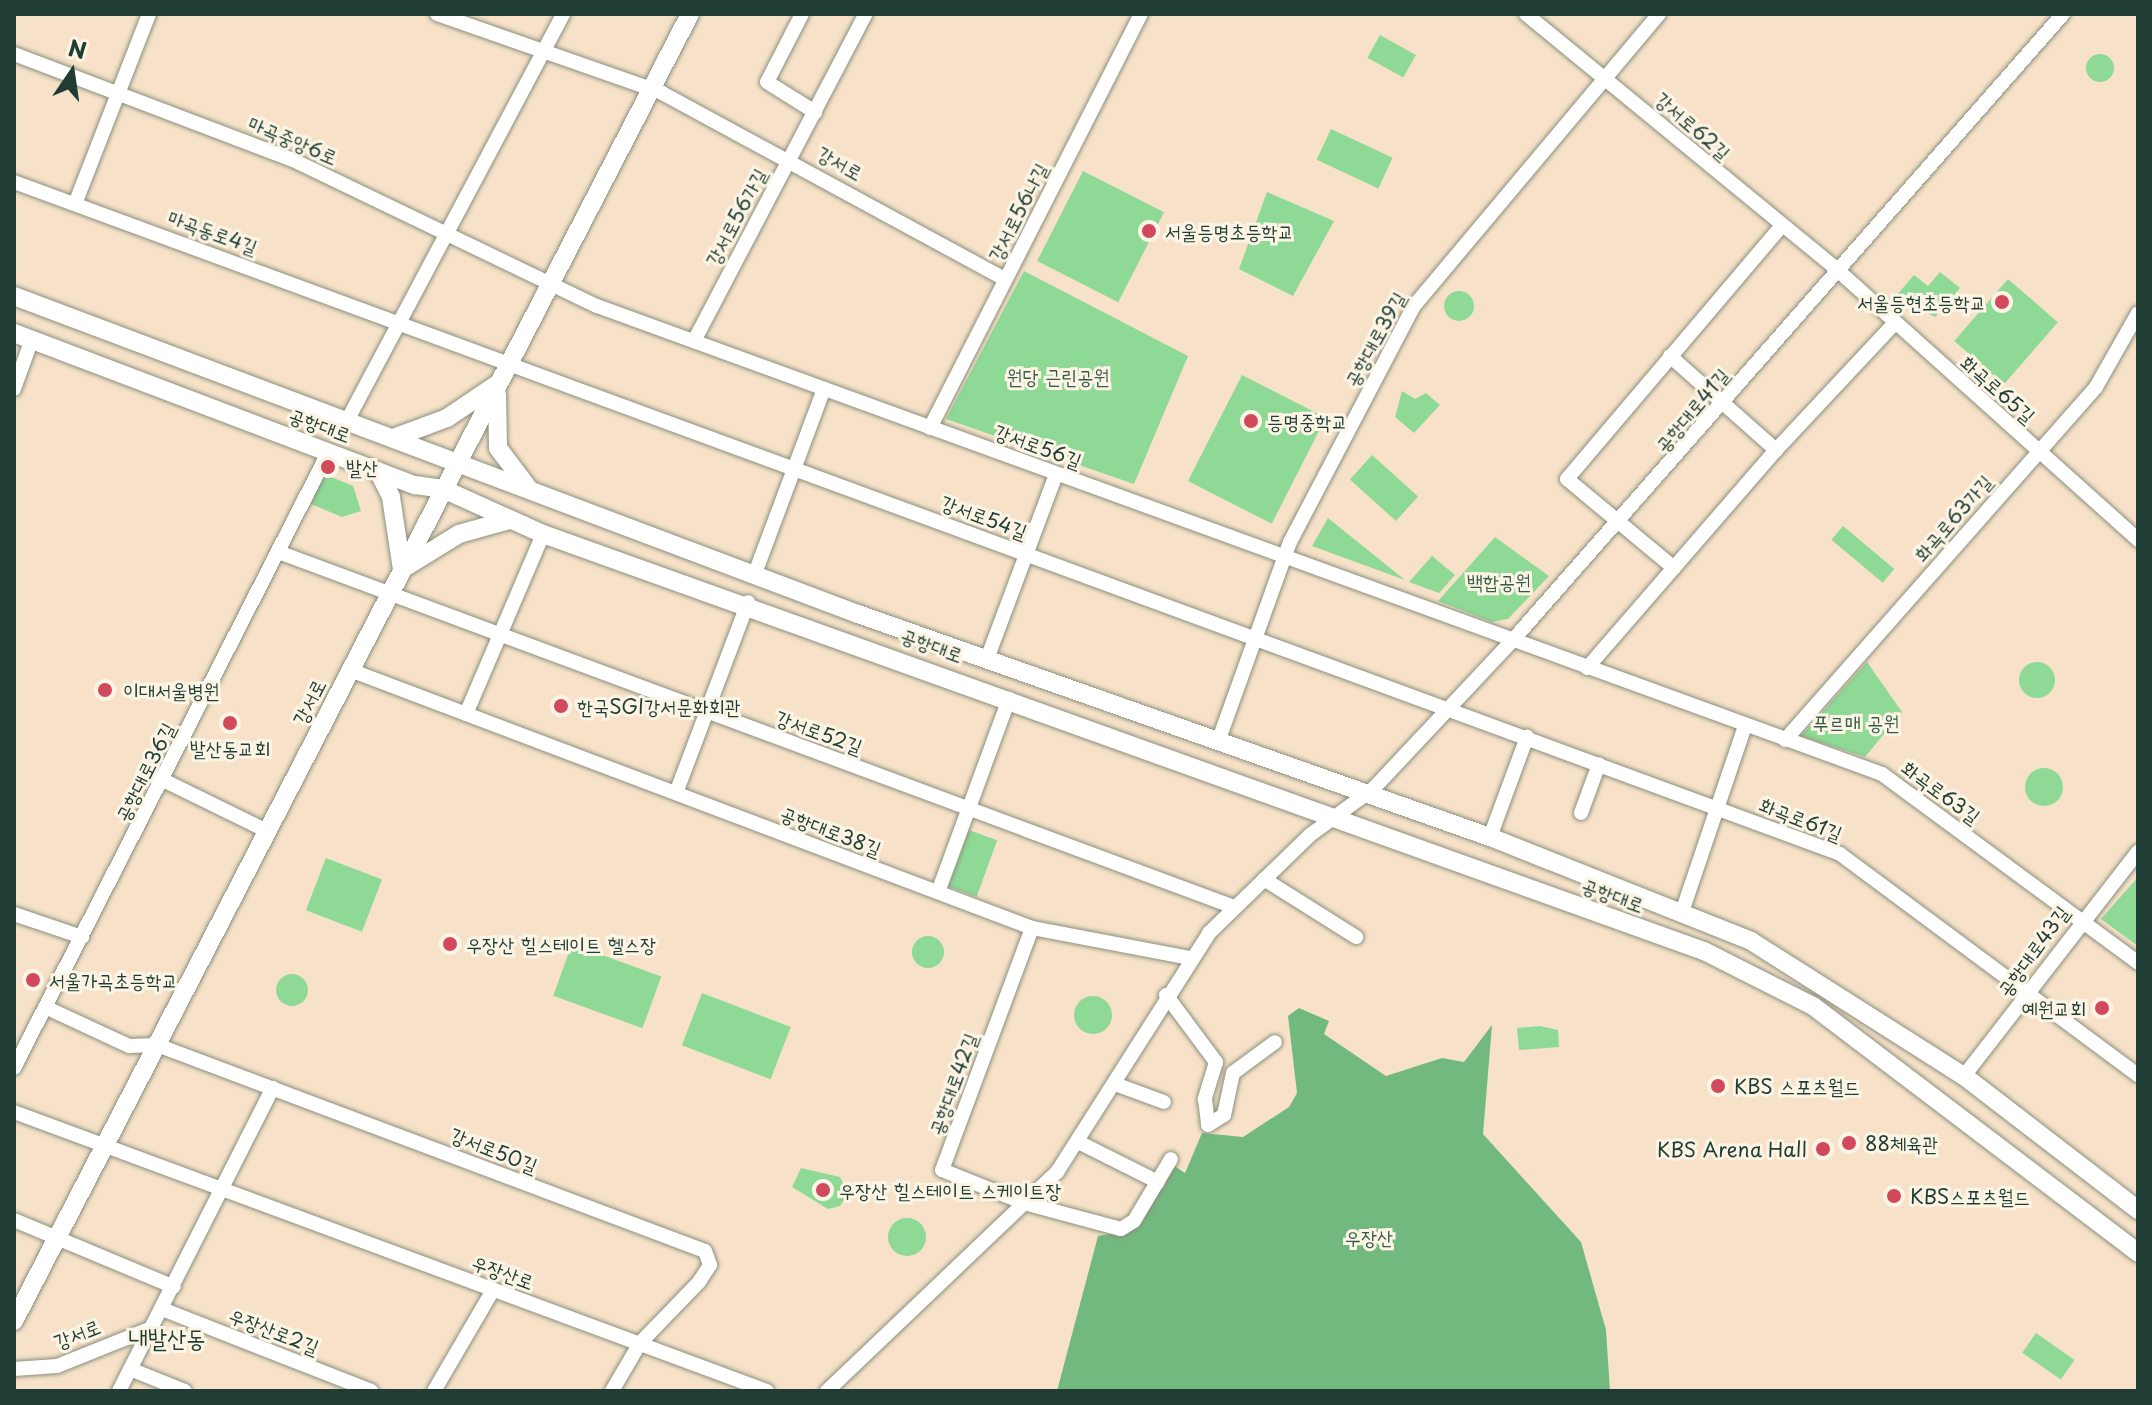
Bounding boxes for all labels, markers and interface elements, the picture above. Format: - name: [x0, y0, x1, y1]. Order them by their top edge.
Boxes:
- text: N: [65, 30, 90, 66]
- north arrow: [32, 32, 112, 112]
- street label: 강서로62길: [1650, 87, 1736, 165]
- street label: 마곡중앙6로: [245, 110, 341, 170]
- street label: 강서로: [813, 141, 867, 185]
- street label: 강서로56나길: [983, 159, 1053, 265]
- street label: 강서로56가길: [700, 164, 772, 270]
- street label: 마곡동로4길: [165, 205, 261, 259]
- place label: 서울등명초등학교: [1165, 219, 1294, 243]
- marker: 서울등명초등학교: [1140, 222, 1158, 240]
- street label: 공항대로39길: [1339, 287, 1411, 391]
- place label: 서울등현초등학교: [1857, 290, 1986, 314]
- marker: 서울등현초등학교: [1993, 293, 2011, 311]
- street label: 화곡로65길: [1956, 350, 2040, 428]
- street label: 공항대로41길: [1650, 363, 1734, 457]
- park label: 원당 근린공원: [1006, 364, 1110, 388]
- street label: 공항대로: [286, 403, 354, 447]
- place label: 등명중학교: [1267, 409, 1347, 433]
- marker: 등명중학교: [1242, 412, 1260, 430]
- street label: 강서로56길: [991, 419, 1085, 473]
- place label: 발산: [346, 455, 378, 479]
- marker: 발산: [317, 456, 339, 478]
- street label: 화곡로63가길: [1909, 470, 1997, 566]
- street label: 강서로54길: [937, 490, 1031, 544]
- park label: 백합공원: [1467, 569, 1531, 593]
- street label: 공항대로: [898, 623, 966, 667]
- street label: 강서로: [287, 675, 331, 729]
- place label: 이대서울병원: [123, 678, 220, 702]
- marker: 이대서울병원: [94, 679, 116, 701]
- place label: 한국SGI강서문화회관: [577, 694, 741, 718]
- marker: 한국SGI강서문화회관: [552, 697, 570, 715]
- street label: 강서로52길: [772, 705, 866, 759]
- park label: 푸르매 공원: [1813, 710, 1899, 734]
- marker: 발산동교회: [221, 714, 239, 732]
- street label: 공항대로36길: [110, 719, 180, 825]
- place label: 발산동교회: [190, 736, 270, 760]
- street label: 화곡로63길: [1897, 755, 1985, 829]
- street label: 화곡로61길: [1756, 792, 1846, 846]
- street label: 공항대로38길: [777, 801, 885, 861]
- street label: 공항대로: [1579, 873, 1647, 917]
- street label: 공항대로43길: [1992, 901, 2074, 1001]
- place label: 우장산 힐스테이트 헬스장: [466, 932, 656, 956]
- marker: 우장산 힐스테이트 헬스장: [441, 935, 459, 953]
- place label: 서울가곡초등학교: [49, 968, 178, 992]
- marker: 서울가곡초등학교: [24, 971, 42, 989]
- place label: 예원교회: [2022, 996, 2086, 1020]
- marker: 예원교회: [2093, 999, 2111, 1017]
- street label: 공항대로42길: [923, 1030, 983, 1138]
- place label: KBS 스포츠월드: [1734, 1074, 1860, 1098]
- marker: KBS 스포츠월드: [1709, 1077, 1727, 1095]
- street label: 강서로50길: [447, 1122, 541, 1178]
- place label: 88체육관: [1865, 1131, 1938, 1155]
- marker: 88체육관: [1840, 1134, 1858, 1152]
- place label: KBS Arena Hall: [1658, 1137, 1807, 1161]
- marker: KBS Arena Hall: [1814, 1140, 1832, 1158]
- place label: 우장산 힐스테이트 스케이트장: [839, 1178, 1061, 1202]
- marker: 우장산 힐스테이트 스케이트장: [814, 1181, 832, 1199]
- place label: KBS스포츠월드: [1910, 1184, 2030, 1208]
- marker: KBS스포츠월드: [1885, 1187, 1903, 1205]
- park label: 우장산: [1345, 1225, 1393, 1249]
- street label: 우장산로: [469, 1250, 537, 1294]
- street label: 우장산로2길: [226, 1303, 322, 1359]
- street label: 강서로: [50, 1314, 104, 1354]
- district label: 내발산동: [128, 1324, 206, 1352]

